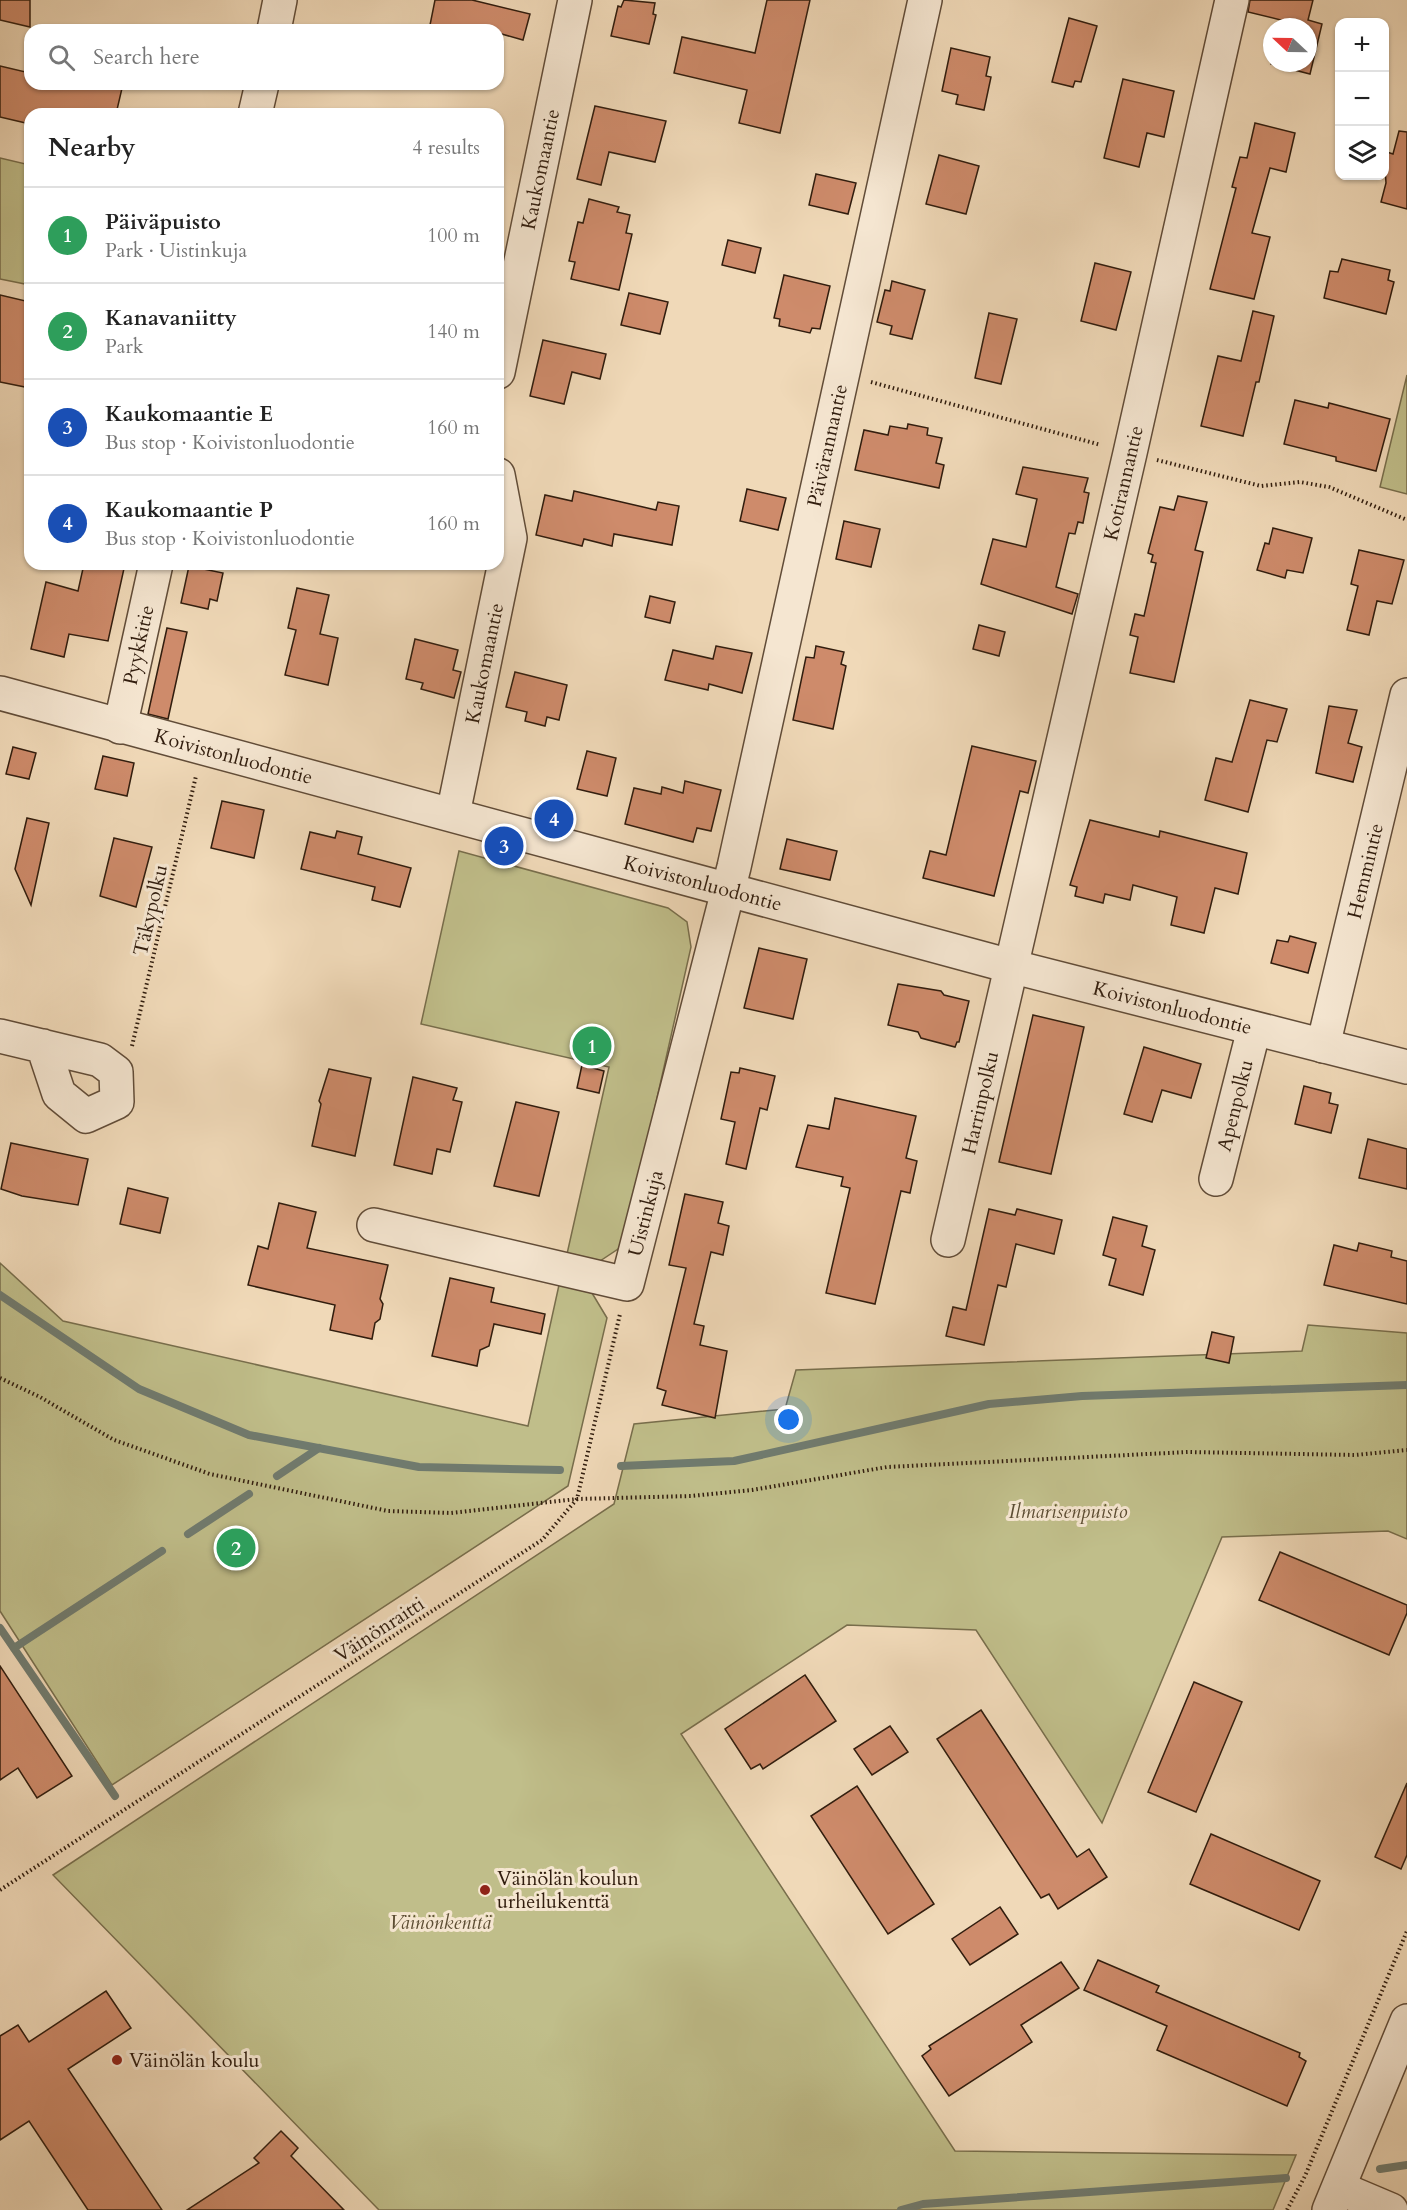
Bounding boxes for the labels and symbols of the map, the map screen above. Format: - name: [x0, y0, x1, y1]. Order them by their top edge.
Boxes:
- north arrow: [1263, 18, 1317, 72]
- street label: Kaukomaantie: [515, 107, 566, 232]
- street label: Päivärannantie: [801, 382, 854, 509]
- street label: Kotirannantie: [1097, 423, 1150, 543]
- street label: Kaukomaantie: [459, 600, 510, 726]
- street label: Pyykkitie: [117, 603, 161, 688]
- street label: Koivistonluodontie: [151, 722, 316, 791]
- pin: 4: [534, 796, 574, 842]
- street label: Hemmintie: [1341, 820, 1390, 922]
- pin: 3: [484, 824, 524, 868]
- street label: Koivistonluodontie: [620, 849, 785, 918]
- street label: Täkypolku: [127, 862, 174, 958]
- street label: Koivistonluodontie: [1090, 975, 1255, 1041]
- pin: 1: [572, 1024, 612, 1068]
- street label: Harrinpolku: [955, 1048, 1005, 1157]
- street label: Apenpolku: [1211, 1057, 1260, 1154]
- street label: Uistinkuja: [622, 1167, 670, 1259]
- your location: [774, 1405, 803, 1434]
- park label: Ilmarisenpuisto: [1008, 1498, 1128, 1525]
- pin: 2: [216, 1526, 256, 1570]
- street label: Väinönraitti: [329, 1590, 430, 1669]
- place label: Väinölän koulun urheilukenttä: [497, 1865, 639, 1915]
- marker: Väinölän koulun urheilukenttä: [478, 1883, 492, 1897]
- park label: Väinönkenttä: [389, 1909, 492, 1936]
- place label: Väinölän koulu: [129, 2047, 260, 2074]
- marker: Väinölän koulu: [110, 2053, 124, 2067]

